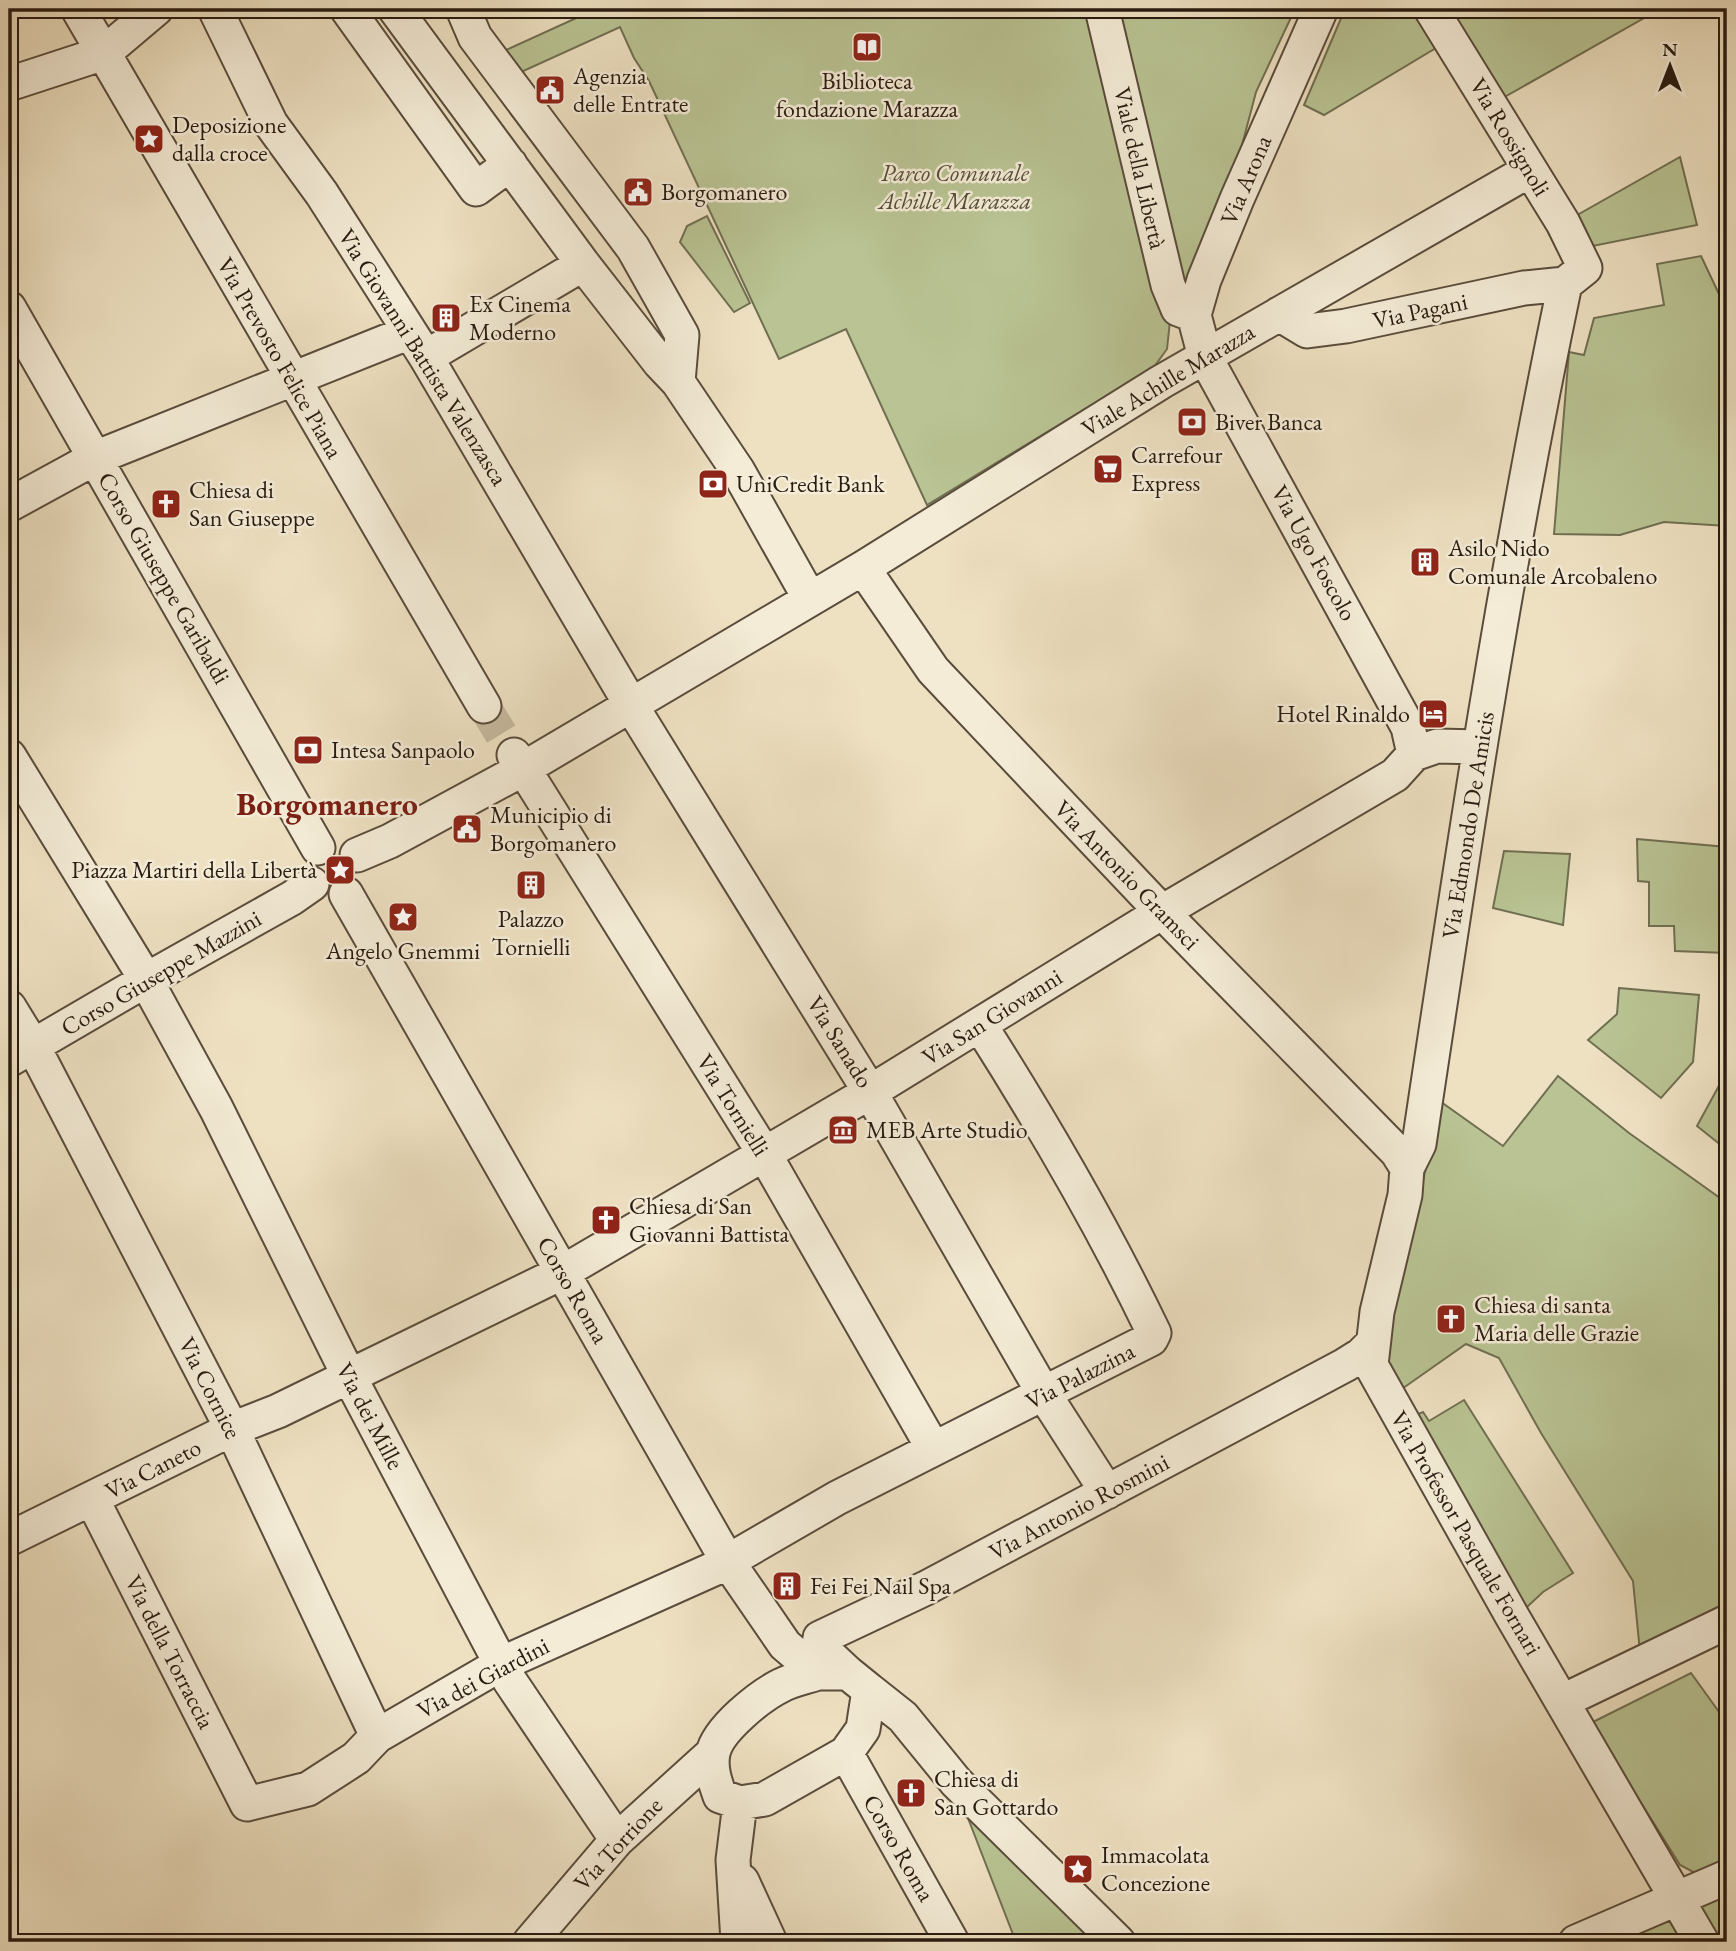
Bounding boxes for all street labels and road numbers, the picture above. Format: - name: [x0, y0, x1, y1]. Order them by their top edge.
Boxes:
- street label: Via Rossignoli: [1463, 72, 1558, 202]
- street label: Viale della Libertà: [1107, 84, 1174, 252]
- street label: Via Arona: [1213, 130, 1278, 229]
- street label: Via Giovanni Battista Valenzasca: [332, 222, 516, 491]
- street label: Via Prevosto Felice Piana: [210, 252, 351, 464]
- street label: Via Pagani: [1370, 285, 1470, 336]
- street label: Viale Achille Marazza: [1075, 315, 1260, 444]
- street label: Corso Giuseppe Garibaldi: [91, 466, 238, 689]
- street label: Via Ugo Foscolo: [1264, 479, 1365, 626]
- street label: Via Edmondo De Amicis: [1434, 709, 1501, 941]
- street label: Via Antonio Gramsci: [1048, 793, 1207, 956]
- street label: Corso Giuseppe Mazzini: [55, 902, 267, 1043]
- street label: Via San Giovanni: [916, 961, 1068, 1072]
- street label: Via Sanado: [800, 990, 881, 1094]
- street label: Via Tornielli: [690, 1048, 777, 1162]
- street label: Corso Roma: [530, 1231, 617, 1349]
- street label: Via Cornice: [172, 1332, 249, 1444]
- street label: Via Palazzina: [1020, 1335, 1140, 1416]
- street label: Via dei Mille: [329, 1357, 411, 1474]
- street label: Via Professor Pasquale Fornari: [1384, 1405, 1549, 1661]
- street label: Via Caneto: [99, 1431, 206, 1506]
- street label: Via Antonio Rosmini: [983, 1446, 1174, 1567]
- street label: Via della Torraccia: [118, 1570, 223, 1734]
- street label: Via dei Giardini: [411, 1630, 554, 1725]
- street label: Corso Roma: [856, 1789, 943, 1907]
- street label: Via Torrione: [566, 1790, 669, 1897]

